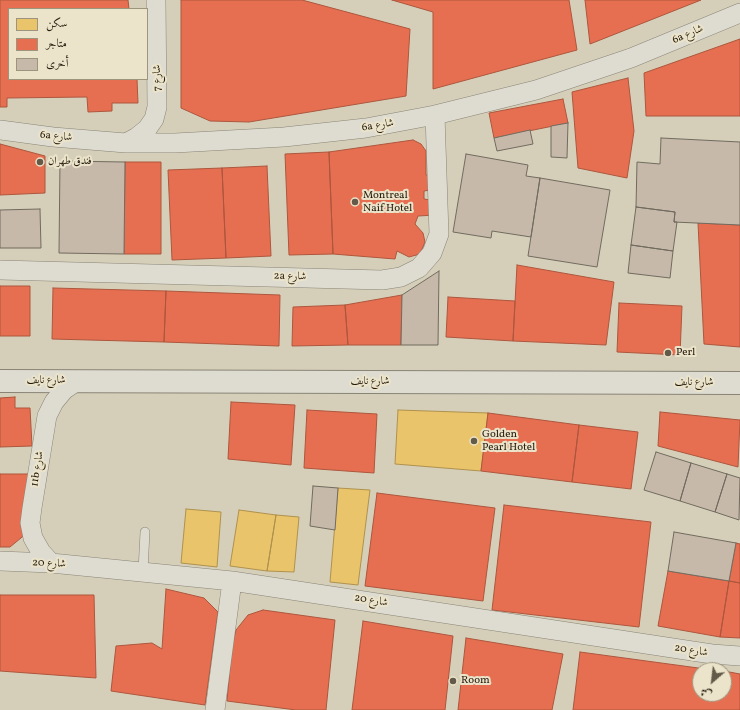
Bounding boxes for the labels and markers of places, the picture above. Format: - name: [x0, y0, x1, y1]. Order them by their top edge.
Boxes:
- place label: فندق طهران: [48, 155, 92, 169]
- marker: فندق طهران: [35, 157, 45, 167]
- place label: Montreal Naif Hotel: [363, 189, 412, 215]
- marker: Montreal Naif Hotel: [350, 197, 360, 207]
- place label: Perl: [676, 346, 695, 360]
- marker: Perl: [663, 348, 673, 358]
- place label: Golden Pearl Hotel: [482, 428, 535, 454]
- marker: Golden Pearl Hotel: [469, 436, 479, 446]
- place label: Room: [461, 674, 490, 688]
- marker: Room: [448, 676, 458, 686]

